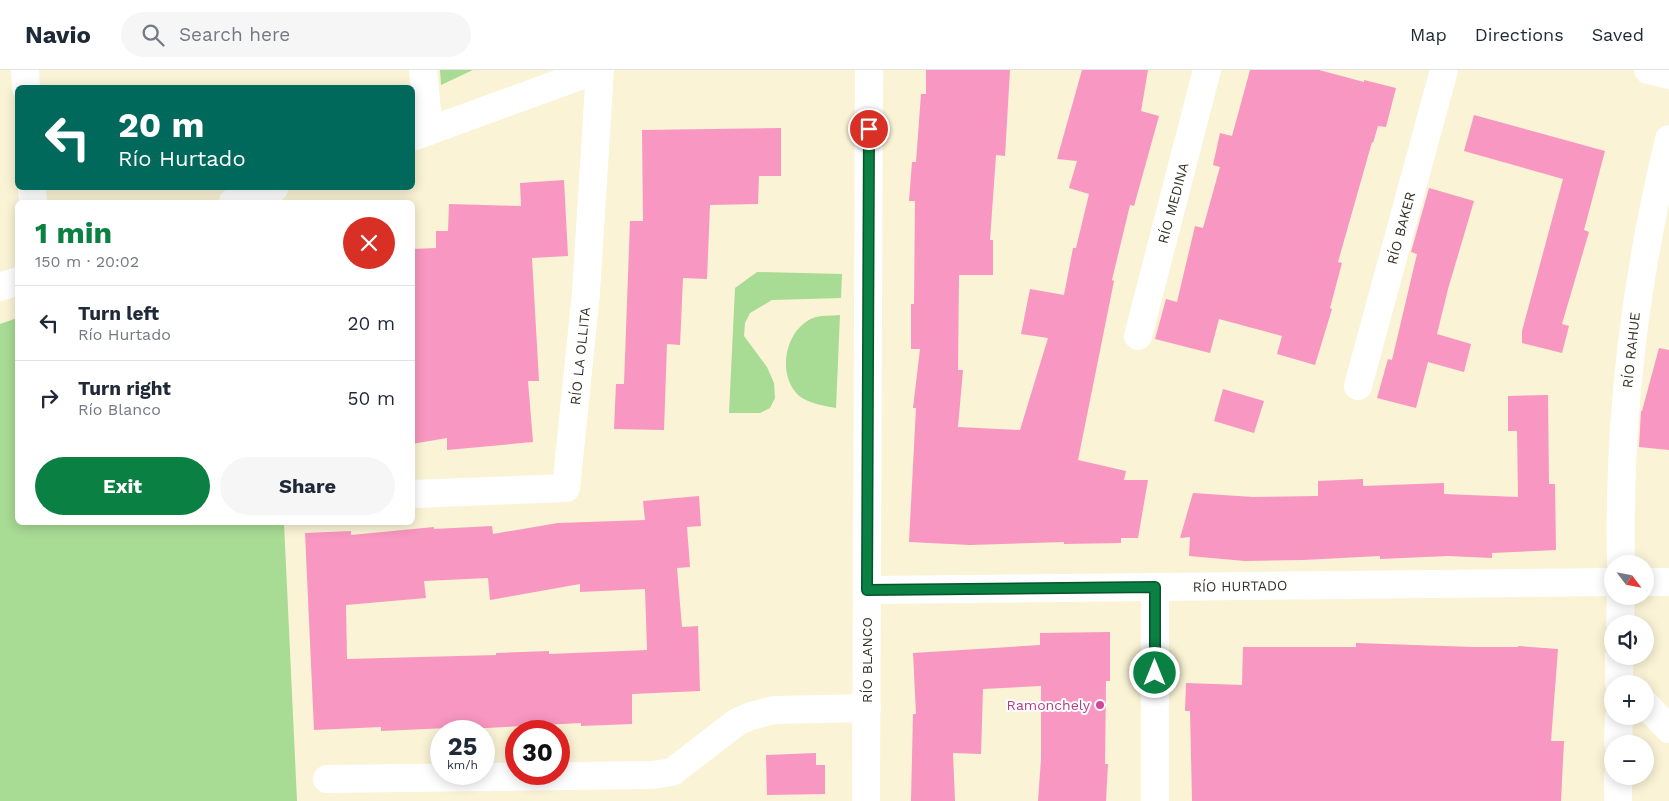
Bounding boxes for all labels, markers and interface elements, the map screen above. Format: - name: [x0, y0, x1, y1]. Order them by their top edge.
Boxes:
- search box: [121, 12, 471, 57]
- text: Navio: [25, 21, 91, 49]
- icon: search: [139, 21, 167, 49]
- text: Search here: [179, 23, 290, 46]
- text: Map: [1410, 24, 1447, 45]
- text: Directions: [1475, 24, 1564, 45]
- text: Saved: [1592, 24, 1644, 45]
- text: 20 m: [118, 104, 204, 146]
- icon: left: [35, 105, 100, 170]
- pin: [848, 108, 890, 150]
- icon: arrive: [855, 115, 883, 143]
- text: Río Hurtado: [118, 146, 246, 171]
- street label: RÍO MEDINA: [1154, 161, 1192, 245]
- street label: RÍO BAKER: [1384, 190, 1418, 266]
- text: 1 min: [35, 215, 112, 250]
- button: close: [343, 217, 395, 269]
- text: 150 m · 20:02: [35, 252, 139, 271]
- text: Turn left: [78, 302, 159, 325]
- street label: RÍO LA OLLITA: [567, 306, 593, 406]
- icon: left: [35, 309, 63, 337]
- street label: RÍO RAHUE: [1619, 311, 1643, 389]
- text: 20 m: [348, 312, 395, 335]
- text: Río Hurtado: [78, 325, 171, 344]
- text: Turn right: [78, 377, 171, 400]
- icon: right: [35, 384, 63, 412]
- text: 50 m: [348, 387, 395, 410]
- text: Río Blanco: [78, 400, 161, 419]
- button: Exit: [35, 457, 210, 515]
- button: Share: [220, 457, 395, 515]
- north arrow: [1604, 555, 1654, 605]
- map controls: [1604, 555, 1654, 785]
- street label: RÍO HURTADO: [1192, 577, 1288, 595]
- button: sound: [1604, 615, 1654, 665]
- street label: RÍO BLANCO: [859, 617, 875, 703]
- position arrow: [1128, 646, 1180, 698]
- button: +: [1604, 675, 1654, 725]
- place label: Ramonchely: [1007, 697, 1091, 713]
- marker: Ramonchely: [1094, 699, 1106, 711]
- speed limit sign: 30: [505, 720, 570, 785]
- text: 25: [448, 732, 477, 761]
- button: −: [1604, 735, 1654, 785]
- text: km/h: [447, 758, 478, 772]

